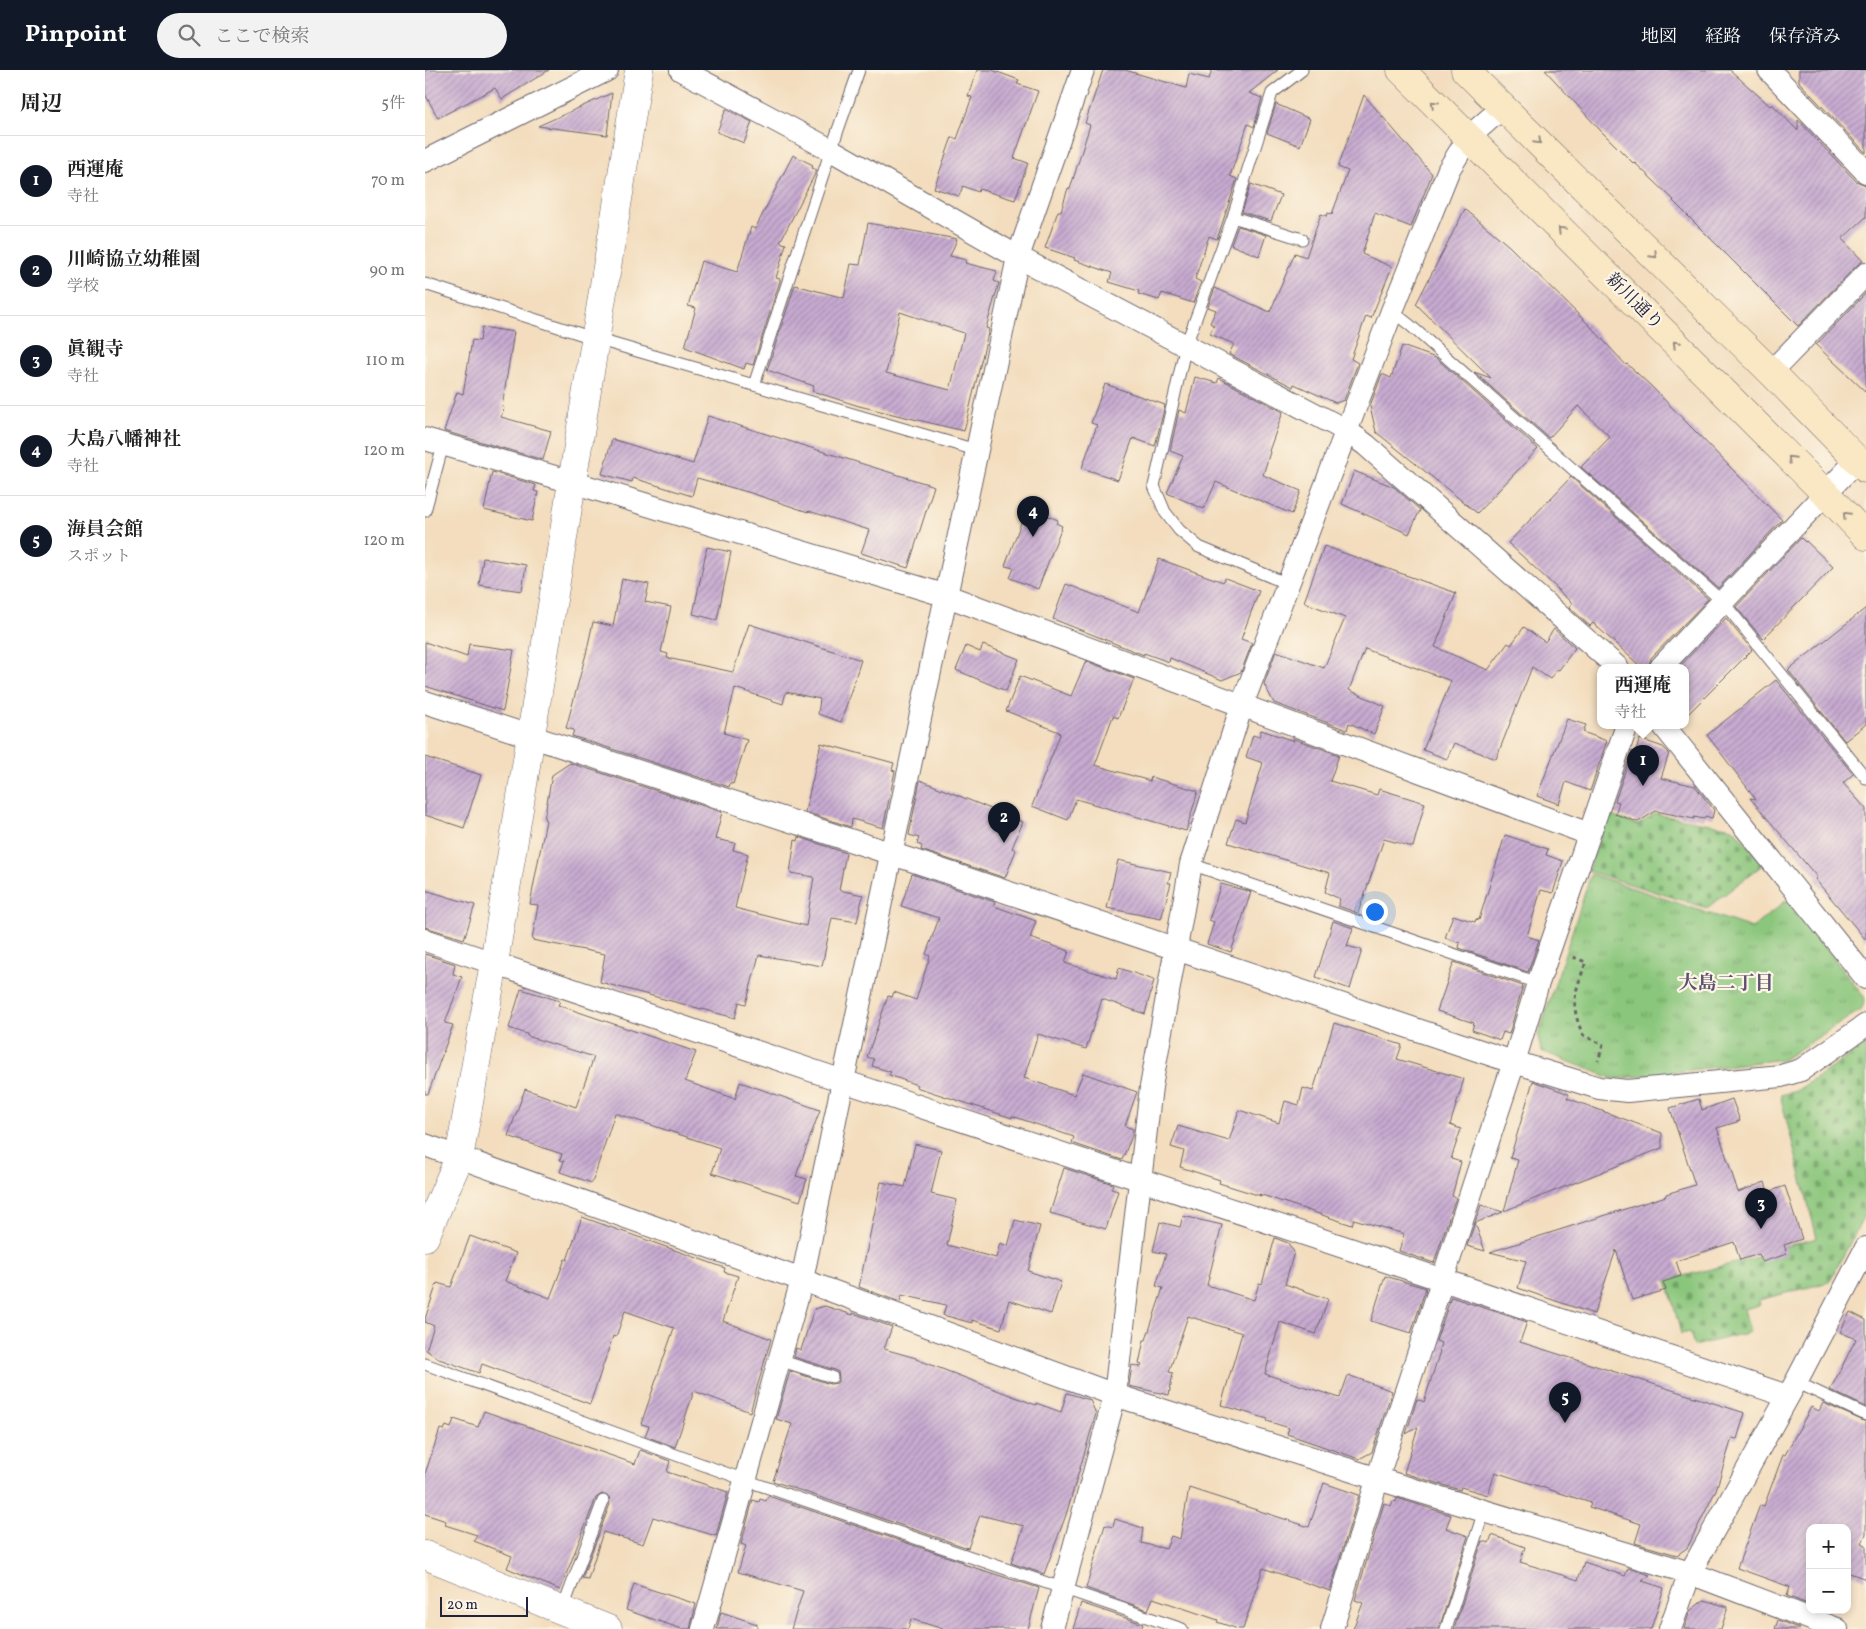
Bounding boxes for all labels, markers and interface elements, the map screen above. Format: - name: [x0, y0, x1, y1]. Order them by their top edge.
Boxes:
- search box: [157, 13, 507, 58]
- text: Pinpoint: [25, 18, 127, 52]
- icon: search: [175, 21, 203, 49]
- text: ここで検索: [215, 24, 310, 50]
- text: 地図: [1641, 25, 1677, 50]
- text: 経路: [1705, 25, 1741, 50]
- text: 保存済み: [1769, 25, 1841, 50]
- text: 周辺: [20, 90, 62, 119]
- text: 5件: [381, 93, 405, 115]
- one-way arrow: [1431, 101, 1440, 110]
- one-way arrow: [1532, 135, 1541, 144]
- text: 西運庵: [67, 157, 124, 183]
- text: 1: [33, 170, 39, 192]
- text: 70 m: [371, 170, 405, 192]
- text: 寺社: [67, 186, 99, 208]
- one-way arrow: [1558, 226, 1567, 235]
- text: 川崎協立幼稚園: [67, 247, 200, 273]
- one-way arrow: [1648, 249, 1657, 258]
- text: 2: [32, 260, 40, 282]
- text: 90 m: [369, 260, 405, 282]
- street label: 新川通り: [1600, 268, 1668, 336]
- text: 学校: [67, 276, 99, 298]
- text: 眞観寺: [67, 337, 124, 363]
- one-way arrow: [1673, 341, 1682, 350]
- text: 3: [32, 350, 40, 372]
- text: 110 m: [366, 350, 405, 372]
- text: 寺社: [67, 366, 99, 388]
- text: 大島八幡神社: [67, 427, 181, 453]
- text: 4: [31, 440, 41, 462]
- text: 120 m: [363, 440, 405, 462]
- text: 寺社: [67, 456, 99, 478]
- one-way arrow: [1788, 456, 1797, 465]
- pin: 4: [1017, 496, 1049, 537]
- one-way arrow: [1843, 511, 1852, 520]
- text: 海員会館: [67, 517, 143, 543]
- text: 5: [32, 530, 40, 552]
- text: 120 m: [363, 530, 405, 552]
- text: スポット: [67, 546, 131, 568]
- popup: [1597, 664, 1689, 729]
- text: 西運庵: [1614, 673, 1672, 699]
- text: 寺社: [1614, 702, 1647, 724]
- pin: 1: [1627, 745, 1659, 786]
- pin: 2: [988, 802, 1020, 843]
- your location: [1362, 899, 1388, 925]
- district label: 大島二丁目: [1678, 971, 1774, 997]
- pin: 3: [1745, 1188, 1777, 1229]
- pin: 5: [1549, 1382, 1581, 1423]
- map controls: [1806, 1524, 1851, 1614]
- button: +: [1806, 1524, 1851, 1569]
- button: −: [1806, 1569, 1851, 1614]
- scale bar: [440, 1594, 527, 1617]
- text: 20 m: [447, 1596, 478, 1615]

